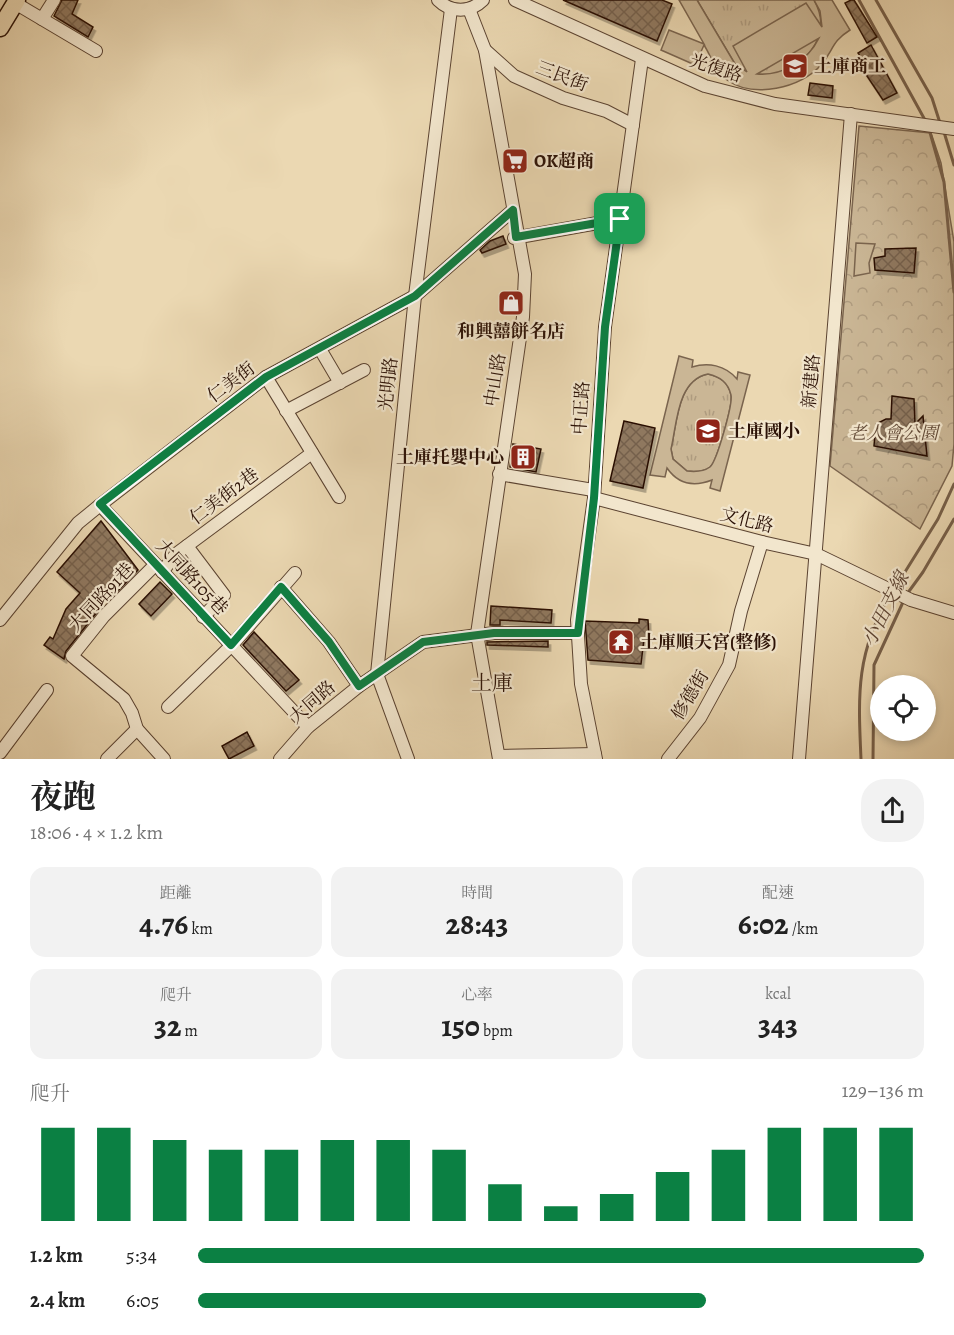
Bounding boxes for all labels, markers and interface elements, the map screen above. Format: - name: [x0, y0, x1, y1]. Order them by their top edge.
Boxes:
- street label: 光復路: [687, 48, 745, 88]
- school or university icon: 土庫商工: [780, 51, 810, 81]
- place label: 土庫商工: [814, 54, 886, 78]
- street label: 三民街: [532, 55, 592, 97]
- supermarket icon: OK超商: [500, 146, 530, 176]
- place label: OK超商: [534, 149, 594, 173]
- pin: [594, 193, 645, 244]
- icon: arrive: [603, 202, 636, 235]
- shop icon: 和興囍餅名店: [496, 288, 526, 318]
- place label: 和興囍餅名店: [457, 319, 565, 343]
- street label: 中山路: [479, 351, 511, 409]
- street label: 新建路: [797, 353, 825, 409]
- street label: 仁美街: [202, 356, 260, 408]
- street label: 光明路: [373, 356, 403, 412]
- street label: 中正路: [567, 380, 595, 436]
- school or university icon: 土庫國小: [693, 416, 723, 446]
- place label: 土庫國小: [728, 419, 800, 443]
- park label: 老人會公園: [848, 421, 941, 445]
- building icon: 土庫托嬰中心: [508, 442, 538, 472]
- place label: 土庫托嬰中心: [396, 445, 504, 469]
- street label: 仁美街2巷: [185, 462, 263, 530]
- street label: 文化路: [718, 502, 776, 538]
- street label: 大同路105巷: [151, 534, 233, 620]
- street label: 大同路91巷: [63, 557, 139, 637]
- water label: 小田支線: [855, 566, 917, 651]
- temple icon: 土庫順天宮(整修): [606, 627, 636, 657]
- place label: 土庫順天宮(整修): [640, 630, 776, 654]
- street label: 修德街: [666, 666, 714, 724]
- district label: 土庫: [471, 669, 513, 697]
- street label: 大同路: [284, 675, 340, 729]
- map controls: [870, 675, 936, 741]
- button: locate: [870, 675, 936, 741]
- text: 夜跑: [30, 774, 96, 819]
- button: share: [861, 779, 924, 842]
- text: 18:06 · 4 × 1.2 km: [30, 819, 163, 846]
- text: 距離: [160, 882, 192, 904]
- text: 時間: [461, 882, 493, 904]
- text: 配速: [762, 882, 794, 904]
- text: 4.76: [139, 904, 188, 944]
- text: 28:43: [445, 904, 509, 944]
- text: 6:02: [738, 904, 789, 944]
- text: km: [188, 918, 213, 940]
- text: /km: [789, 918, 818, 940]
- text: kcal: [765, 983, 791, 1005]
- text: 爬升: [160, 984, 192, 1006]
- text: 心率: [461, 984, 493, 1006]
- text: 343: [758, 1005, 798, 1045]
- text: 32: [154, 1006, 181, 1046]
- text: 150: [441, 1006, 480, 1046]
- text: m: [181, 1020, 198, 1042]
- text: bpm: [480, 1020, 513, 1042]
- text: 129–136 m: [841, 1077, 924, 1104]
- text: 爬升: [30, 1080, 70, 1107]
- text: 1.2 km: [30, 1242, 83, 1269]
- text: 5:34: [126, 1242, 157, 1269]
- text: 2.4 km: [30, 1287, 85, 1314]
- text: 6:05: [126, 1287, 159, 1314]

